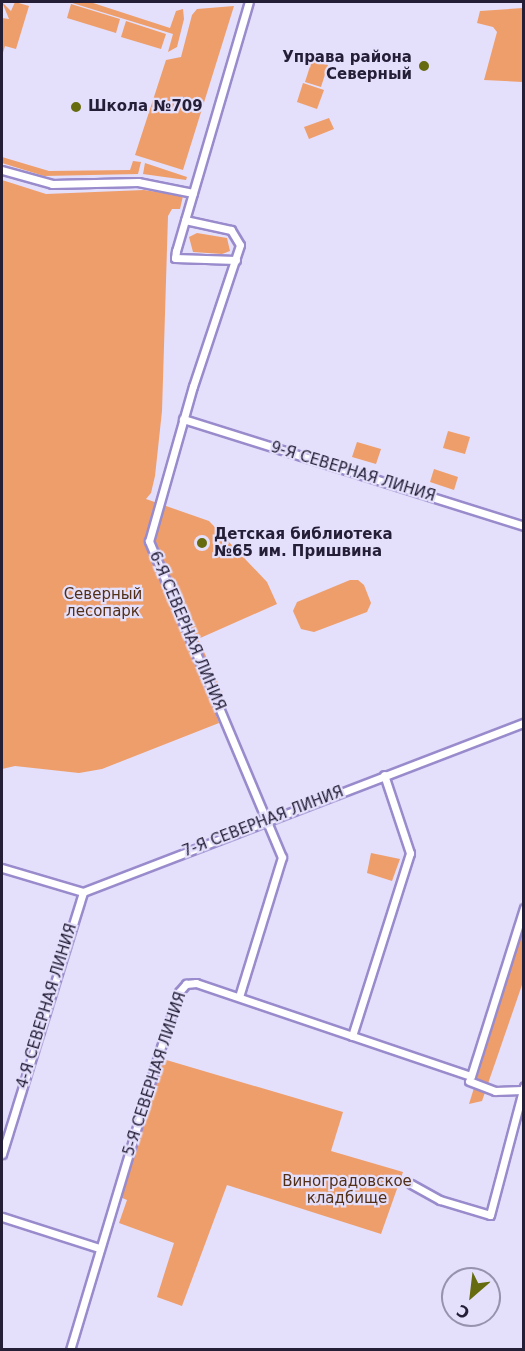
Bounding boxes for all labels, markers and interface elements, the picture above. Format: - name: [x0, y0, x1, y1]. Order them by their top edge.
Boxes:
- place label: Управа района Северный: [282, 48, 412, 83]
- marker: Управа района Северный: [417, 59, 431, 73]
- place label: Школа №709: [88, 98, 203, 116]
- marker: Школа №709: [69, 100, 83, 114]
- street label: 9-Я СЕВЕРНАЯ ЛИНИЯ: [269, 438, 437, 506]
- place label: Детская библиотека №65 им. Пришвина: [214, 525, 393, 560]
- marker: Детская библиотека №65 им. Пришвина: [195, 536, 209, 550]
- street label: 6-Я СЕВЕРНАЯ ЛИНИЯ: [145, 549, 229, 713]
- park label: Северный лесопарк: [64, 585, 142, 620]
- street label: 7-Я СЕВЕРНАЯ ЛИНИЯ: [180, 783, 346, 861]
- street label: 4-Я СЕВЕРНАЯ ЛИНИЯ: [13, 922, 81, 1090]
- street label: 5-Я СЕВЕРНАЯ ЛИНИЯ: [120, 990, 190, 1158]
- park label: Виноградовское кладбище: [282, 1172, 412, 1207]
- north arrow: [441, 1267, 501, 1327]
- text: С: [454, 1300, 473, 1323]

